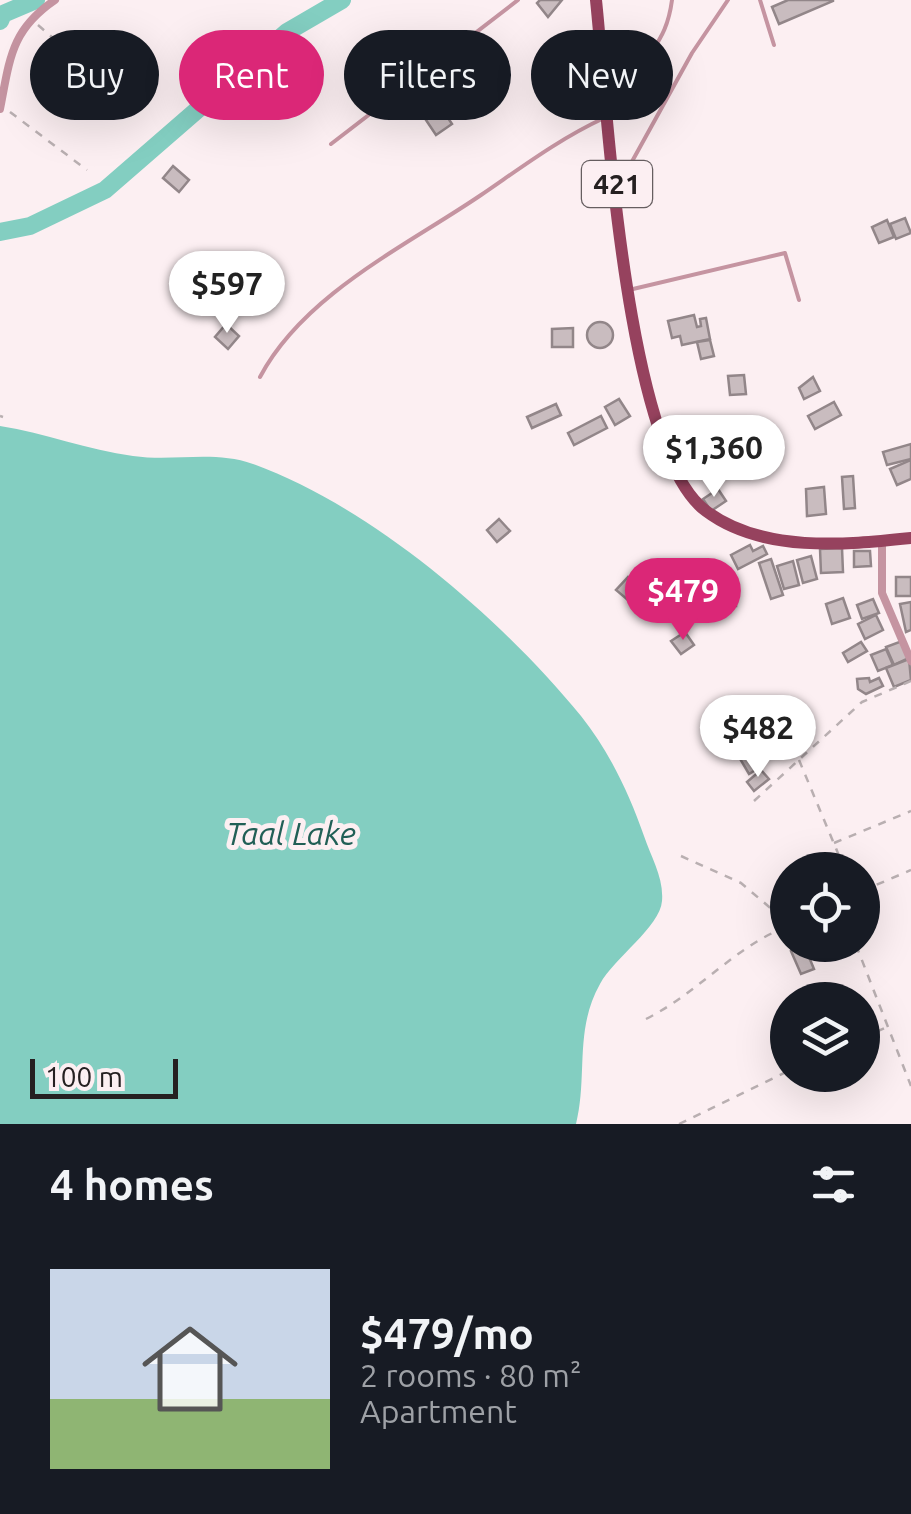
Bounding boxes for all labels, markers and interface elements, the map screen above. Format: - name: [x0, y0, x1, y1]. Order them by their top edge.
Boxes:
- chip: Buy: [30, 30, 159, 120]
- chip: Rent: [179, 30, 324, 120]
- chip: Filters: [344, 30, 511, 120]
- chip: New: [531, 30, 673, 120]
- road number: 421: [582, 161, 652, 207]
- pin: $597: [168, 251, 286, 336]
- text: $597: [191, 265, 263, 301]
- pin: $1,360: [633, 415, 795, 500]
- text: $1,360: [665, 429, 763, 465]
- pin: $479: [624, 558, 742, 643]
- text: $479: [647, 572, 719, 608]
- pin: $482: [699, 695, 817, 780]
- text: $482: [722, 709, 794, 745]
- water label: Taal Lake: [226, 815, 356, 851]
- map controls: [770, 852, 880, 1092]
- button: locate: [770, 852, 880, 962]
- button: layers: [770, 982, 880, 1092]
- scale bar: [30, 1054, 178, 1098]
- text: 100 m: [45, 1061, 123, 1092]
- icon: filters: [806, 1157, 861, 1212]
- text: 4 homes: [50, 1161, 214, 1208]
- icon: home: [130, 1309, 250, 1429]
- text: $479/mo: [360, 1310, 534, 1357]
- text: 2 rooms · 80 m²: [360, 1357, 581, 1393]
- text: Apartment: [360, 1393, 517, 1429]

